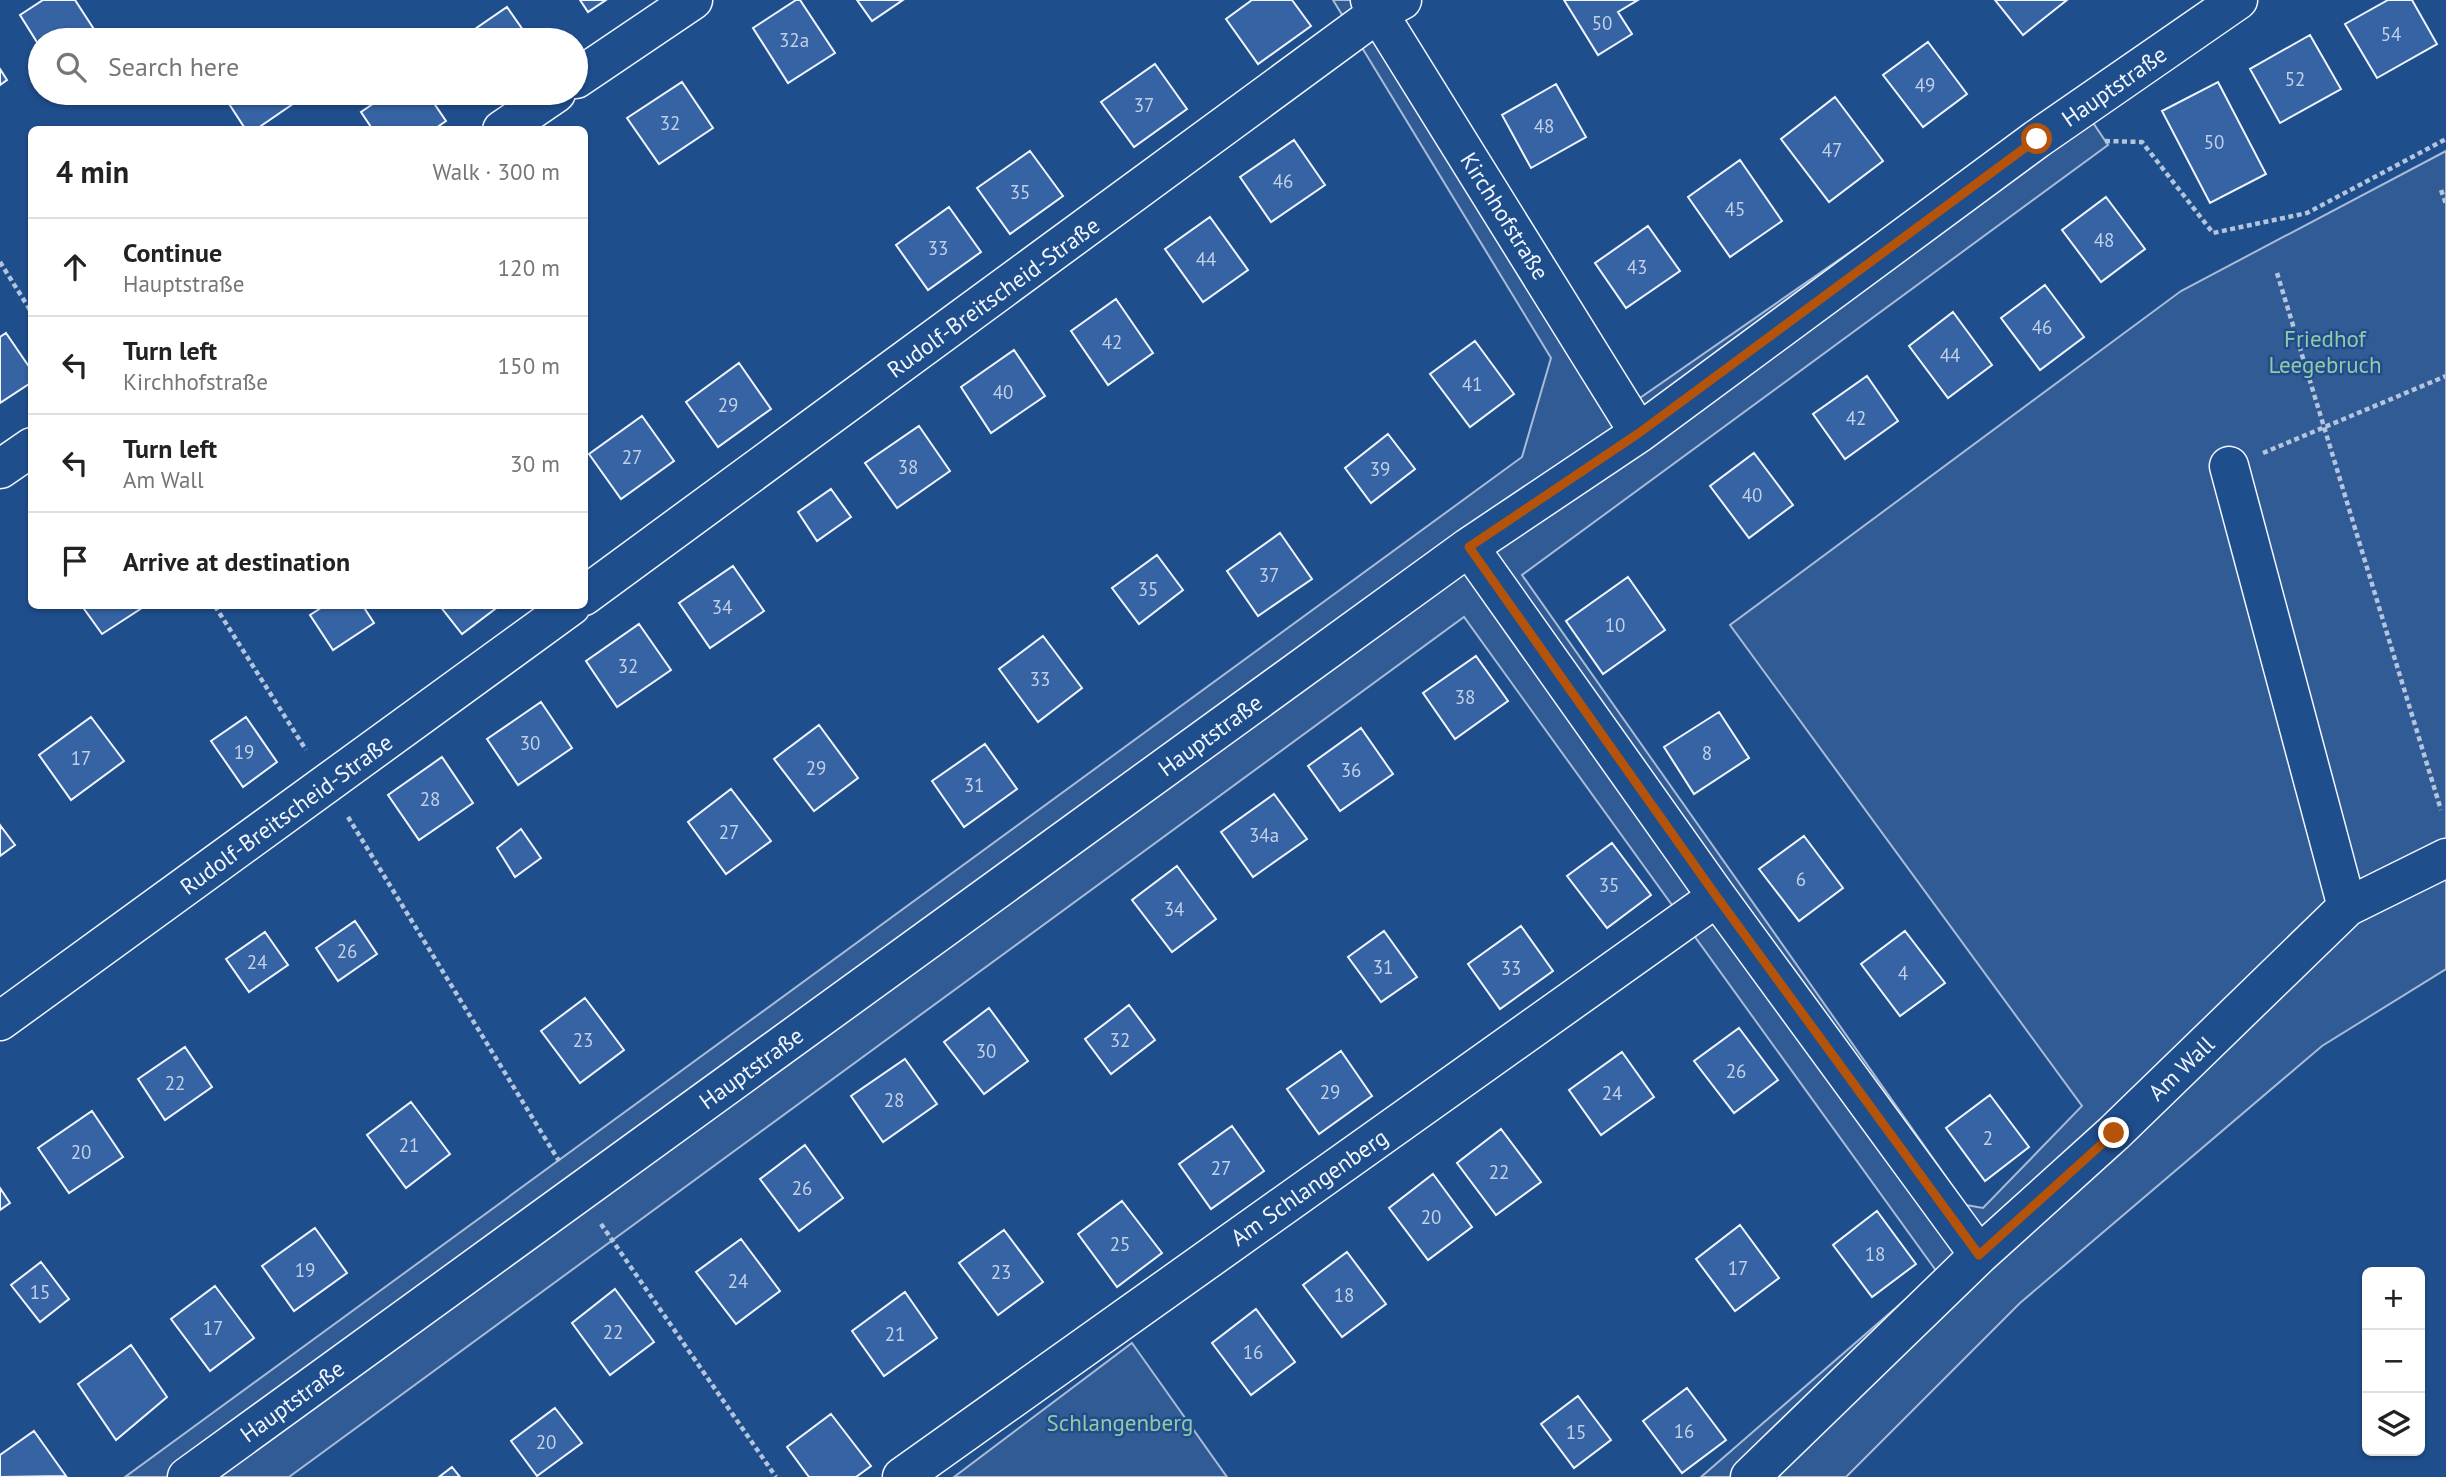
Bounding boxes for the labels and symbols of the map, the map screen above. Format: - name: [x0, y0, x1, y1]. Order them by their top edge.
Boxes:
- house number: 50: [1592, 11, 1612, 35]
- house number: 54: [2381, 22, 2401, 46]
- house number: 32a: [779, 28, 809, 52]
- street label: Hauptstraße: [2056, 39, 2172, 133]
- house number: 52: [2285, 67, 2305, 91]
- house number: 49: [1915, 73, 1935, 97]
- house number: 37: [1134, 93, 1154, 117]
- house number: 32: [660, 111, 680, 135]
- house number: 48: [1534, 114, 1554, 138]
- route start: [2021, 123, 2052, 154]
- house number: 50: [2204, 130, 2224, 154]
- house number: 47: [1822, 138, 1842, 162]
- street label: Kirchhofstraße: [1454, 147, 1556, 285]
- house number: 46: [1273, 169, 1293, 193]
- house number: 35: [1010, 180, 1030, 204]
- house number: 45: [1725, 197, 1745, 221]
- street label: Rudolf-Breitscheid-Straße: [881, 210, 1105, 384]
- house number: 48: [2094, 228, 2114, 252]
- house number: 33: [928, 236, 948, 260]
- house number: 44: [1196, 247, 1216, 271]
- house number: 43: [1627, 255, 1647, 279]
- house number: 46: [2032, 315, 2052, 339]
- park label: Friedhof Leegebruch: [2268, 324, 2382, 379]
- house number: 42: [1102, 330, 1122, 354]
- house number: 44: [1940, 343, 1960, 367]
- house number: 41: [1462, 372, 1482, 396]
- house number: 40: [993, 380, 1013, 404]
- house number: 29: [718, 393, 738, 417]
- house number: 42: [1846, 406, 1866, 430]
- house number: 27: [622, 445, 642, 469]
- house number: 38: [898, 455, 918, 479]
- house number: 39: [1370, 457, 1390, 481]
- house number: 40: [1742, 483, 1762, 507]
- house number: 37: [1259, 563, 1279, 587]
- house number: 35: [1138, 577, 1158, 601]
- house number: 34: [712, 595, 732, 619]
- house number: 10: [1605, 613, 1625, 637]
- house number: 32: [618, 654, 638, 678]
- house number: 33: [1030, 667, 1050, 691]
- house number: 38: [1455, 685, 1475, 709]
- street label: Hauptstraße: [1152, 688, 1268, 782]
- street label: Rudolf-Breitscheid-Straße: [174, 727, 398, 901]
- house number: 30: [520, 731, 540, 755]
- house number: 19: [234, 740, 254, 764]
- house number: 8: [1702, 741, 1712, 765]
- house number: 17: [71, 746, 91, 770]
- house number: 29: [806, 756, 826, 780]
- house number: 36: [1341, 758, 1361, 782]
- house number: 31: [964, 773, 984, 797]
- house number: 28: [420, 787, 440, 811]
- house number: 27: [719, 820, 739, 844]
- house number: 34a: [1249, 823, 1279, 847]
- house number: 6: [1796, 867, 1806, 891]
- house number: 35: [1599, 873, 1619, 897]
- house number: 34: [1164, 897, 1184, 921]
- house number: 26: [337, 939, 357, 963]
- house number: 24: [247, 950, 267, 974]
- house number: 31: [1373, 955, 1393, 979]
- house number: 33: [1501, 956, 1521, 980]
- house number: 4: [1898, 961, 1908, 985]
- street label: Hauptstraße: [693, 1021, 809, 1115]
- house number: 23: [573, 1028, 593, 1052]
- house number: 32: [1110, 1028, 1130, 1052]
- street label: Am Wall: [2142, 1029, 2220, 1106]
- house number: 30: [976, 1039, 996, 1063]
- house number: 26: [1726, 1059, 1746, 1083]
- house number: 22: [165, 1071, 185, 1095]
- house number: 29: [1320, 1080, 1340, 1104]
- house number: 24: [1602, 1081, 1622, 1105]
- house number: 28: [884, 1088, 904, 1112]
- route end: [2098, 1117, 2129, 1148]
- street label: Am Schlangenberg: [1225, 1122, 1393, 1252]
- house number: 2: [1983, 1126, 1993, 1150]
- house number: 21: [399, 1133, 419, 1157]
- house number: 20: [71, 1140, 91, 1164]
- house number: 27: [1211, 1156, 1231, 1180]
- house number: 22: [1489, 1160, 1509, 1184]
- house number: 26: [792, 1176, 812, 1200]
- house number: 20: [1421, 1205, 1441, 1229]
- house number: 25: [1110, 1232, 1130, 1256]
- house number: 18: [1865, 1242, 1885, 1266]
- house number: 17: [1728, 1256, 1748, 1280]
- house number: 19: [295, 1258, 315, 1282]
- house number: 23: [991, 1260, 1011, 1284]
- house number: 24: [728, 1269, 748, 1293]
- house number: 15: [30, 1280, 50, 1304]
- house number: 18: [1334, 1283, 1354, 1307]
- house number: 17: [203, 1316, 223, 1340]
- house number: 22: [603, 1320, 623, 1344]
- house number: 21: [885, 1322, 905, 1346]
- house number: 16: [1243, 1340, 1263, 1364]
- street label: Hauptstraße: [234, 1354, 350, 1448]
- park label: Schlangenberg: [1047, 1408, 1193, 1437]
- house number: 16: [1674, 1419, 1694, 1443]
- house number: 15: [1566, 1420, 1586, 1444]
- house number: 20: [536, 1430, 556, 1454]

